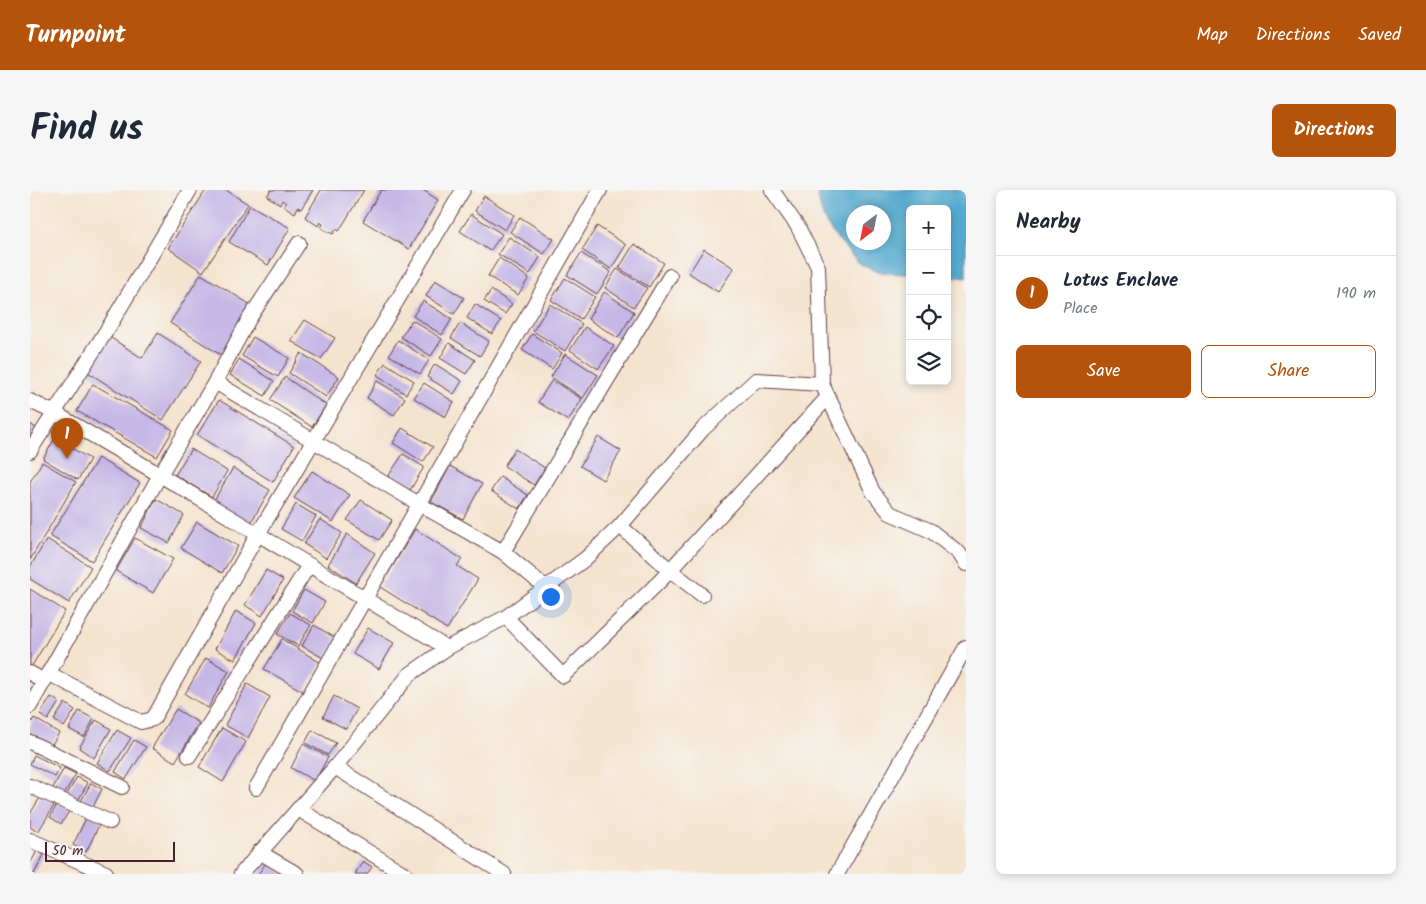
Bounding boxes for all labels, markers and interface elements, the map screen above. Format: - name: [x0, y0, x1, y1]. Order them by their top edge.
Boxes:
- text: Turnpoint: [25, 16, 126, 55]
- text: Map: [1196, 21, 1228, 50]
- text: Directions: [1256, 21, 1330, 50]
- text: Saved: [1358, 21, 1401, 50]
- text: Find us: [30, 102, 143, 158]
- button: Directions: [1272, 104, 1396, 157]
- north arrow: [846, 205, 891, 250]
- map controls: [906, 205, 951, 385]
- button: +: [906, 205, 951, 250]
- text: Nearby: [1016, 206, 1081, 239]
- button: −: [906, 250, 951, 295]
- text: Lotus Enclave: [1063, 266, 1178, 296]
- text: 1: [1030, 281, 1034, 306]
- text: 190 m: [1336, 281, 1376, 306]
- button: locate: [906, 295, 951, 340]
- text: Place: [1063, 296, 1097, 321]
- button: layers: [906, 340, 951, 385]
- button: Save: [1016, 345, 1191, 398]
- button: Share: [1201, 345, 1376, 398]
- pin: 1: [51, 418, 83, 459]
- your location: [538, 584, 564, 610]
- scale bar: [45, 839, 175, 862]
- text: 50 m: [52, 840, 83, 862]

